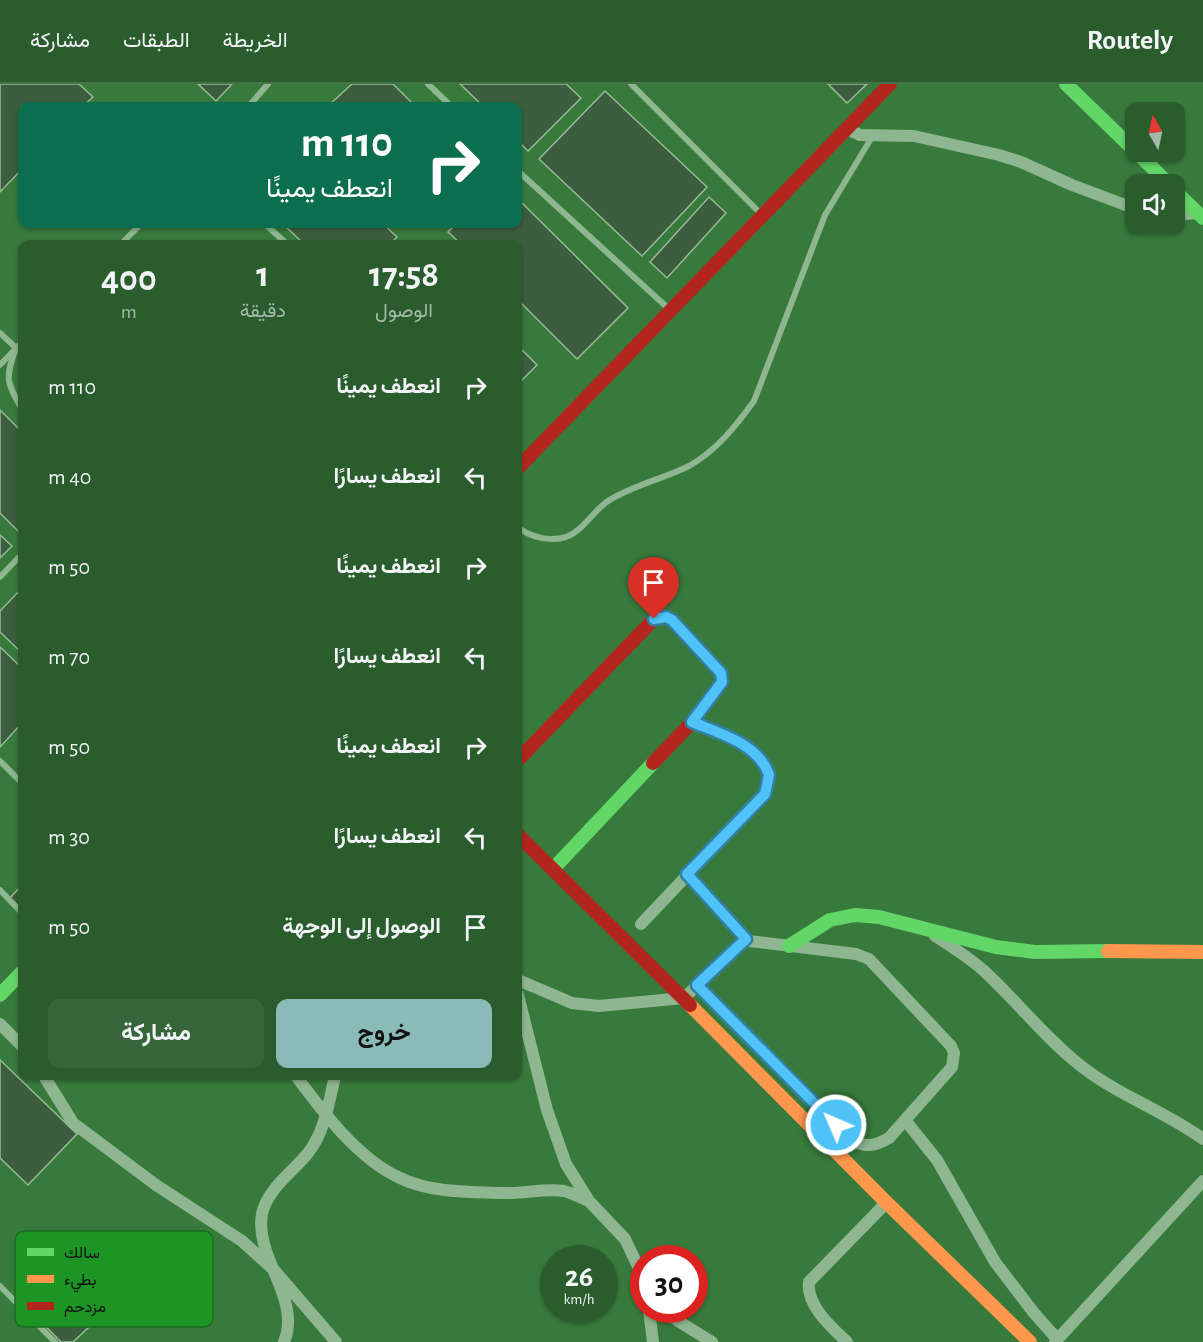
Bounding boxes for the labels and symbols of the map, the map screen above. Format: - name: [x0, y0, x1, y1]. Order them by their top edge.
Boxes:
- north arrow: [1125, 102, 1185, 162]
- pin: [628, 557, 679, 619]
- position arrow: [804, 1093, 868, 1157]
- legend: [15, 1231, 213, 1327]
- text: سالك: [64, 1245, 100, 1261]
- speed limit sign: 30: [630, 1245, 708, 1323]
- text: بطيء: [64, 1272, 96, 1293]
- text: مزدحم: [64, 1299, 106, 1317]

